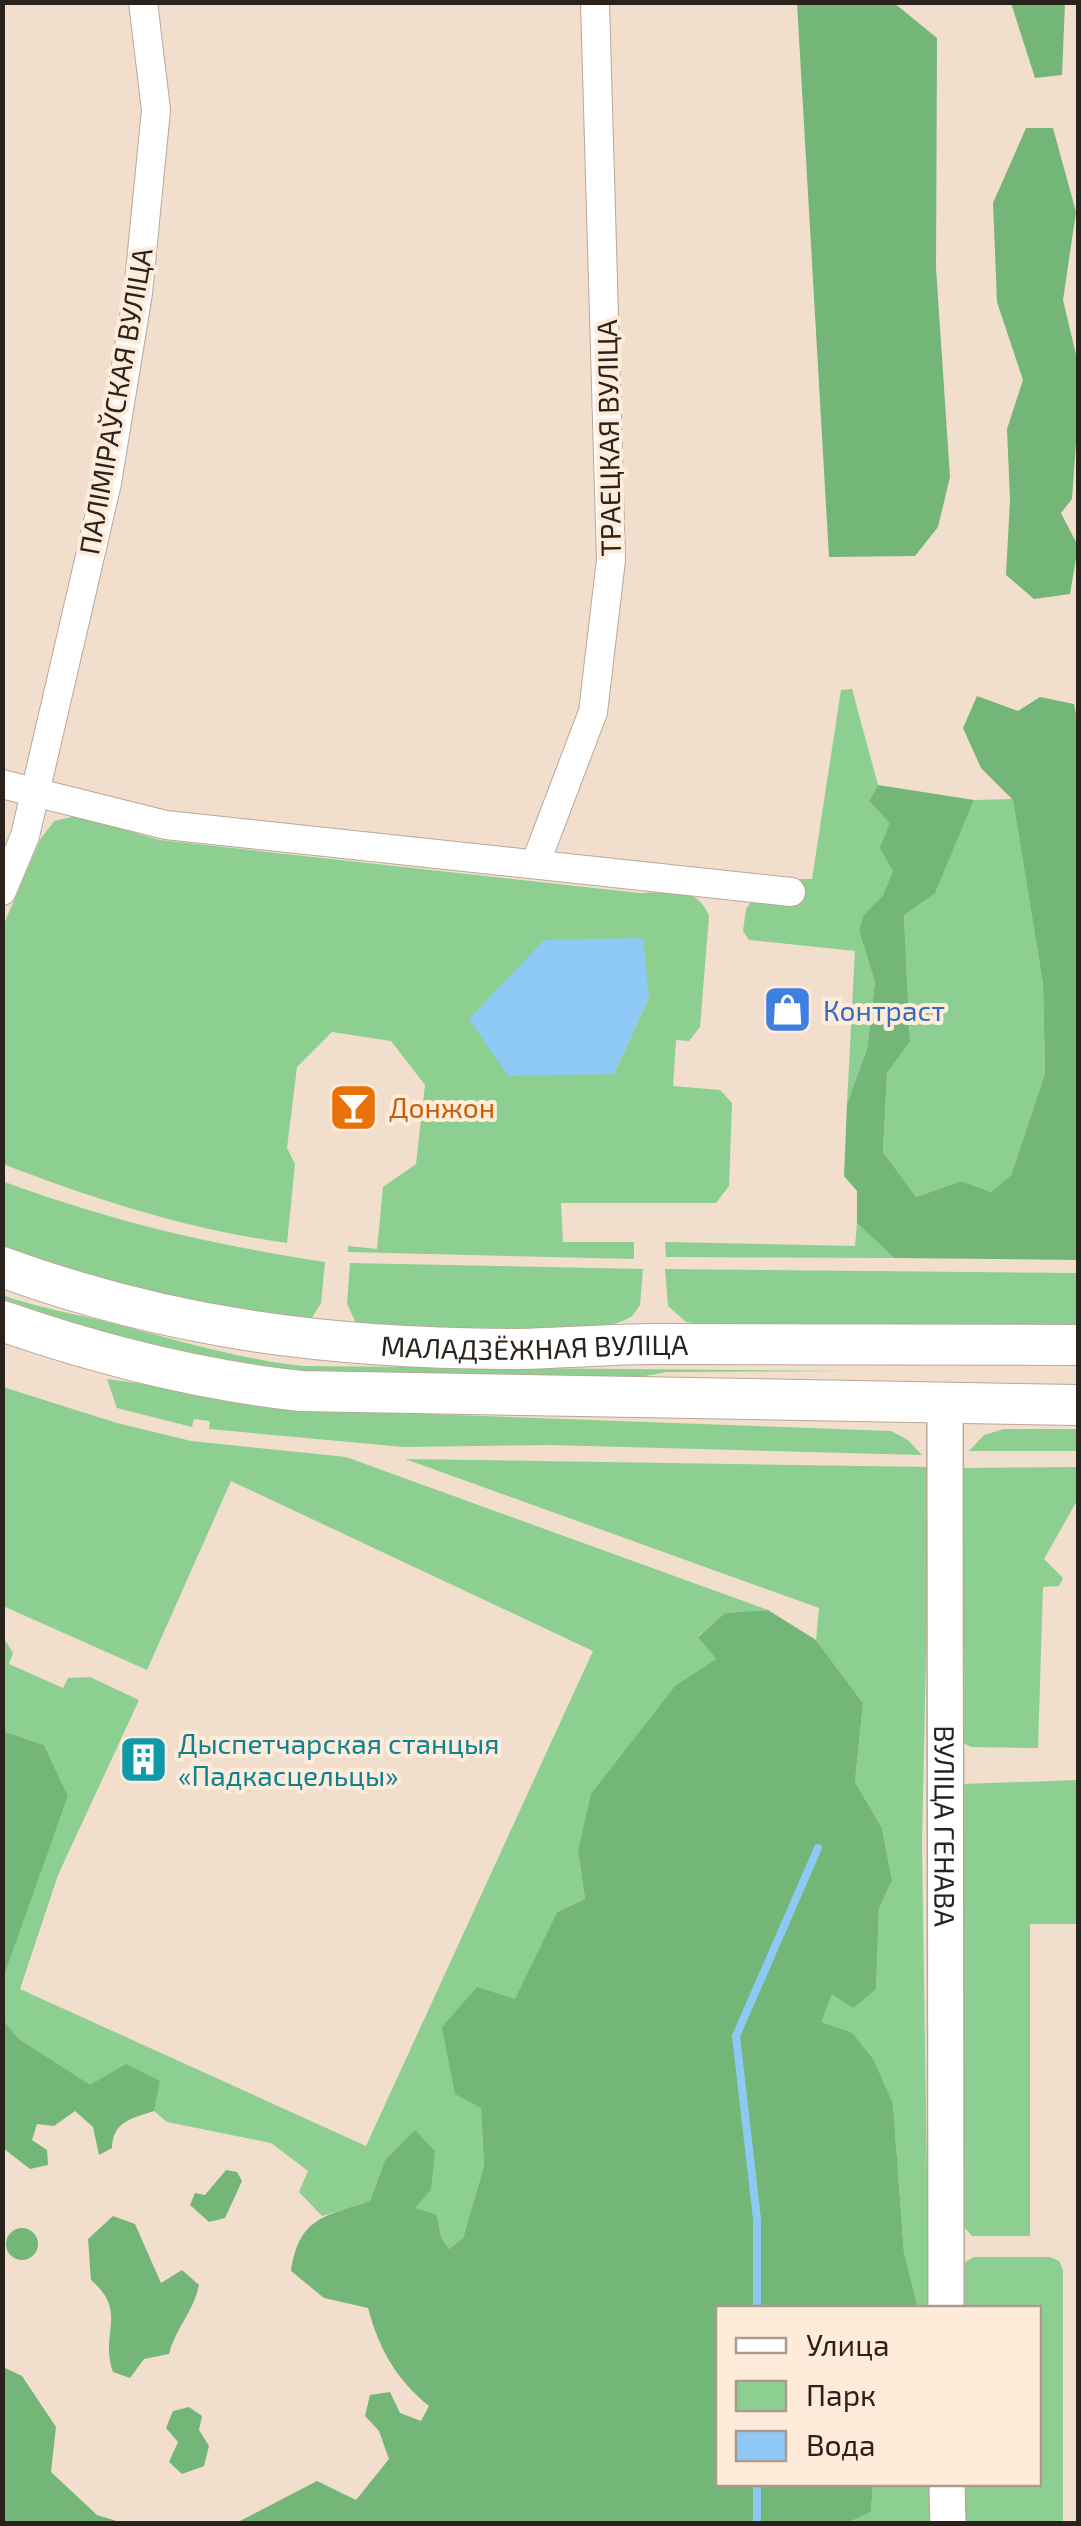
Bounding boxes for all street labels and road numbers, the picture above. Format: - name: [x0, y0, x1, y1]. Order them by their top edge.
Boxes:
- street label: ПАЛІМІРАЎСКАЯ ВУЛІЦА: [71, 244, 159, 557]
- street label: ТРАЕЦКАЯ ВУЛІЦА: [589, 319, 627, 557]
- street label: МАЛАДЗЁЖНАЯ ВУЛІЦА: [380, 1327, 689, 1366]
- street label: ВУЛІЦА ГЕНАВА: [928, 1725, 963, 1927]

